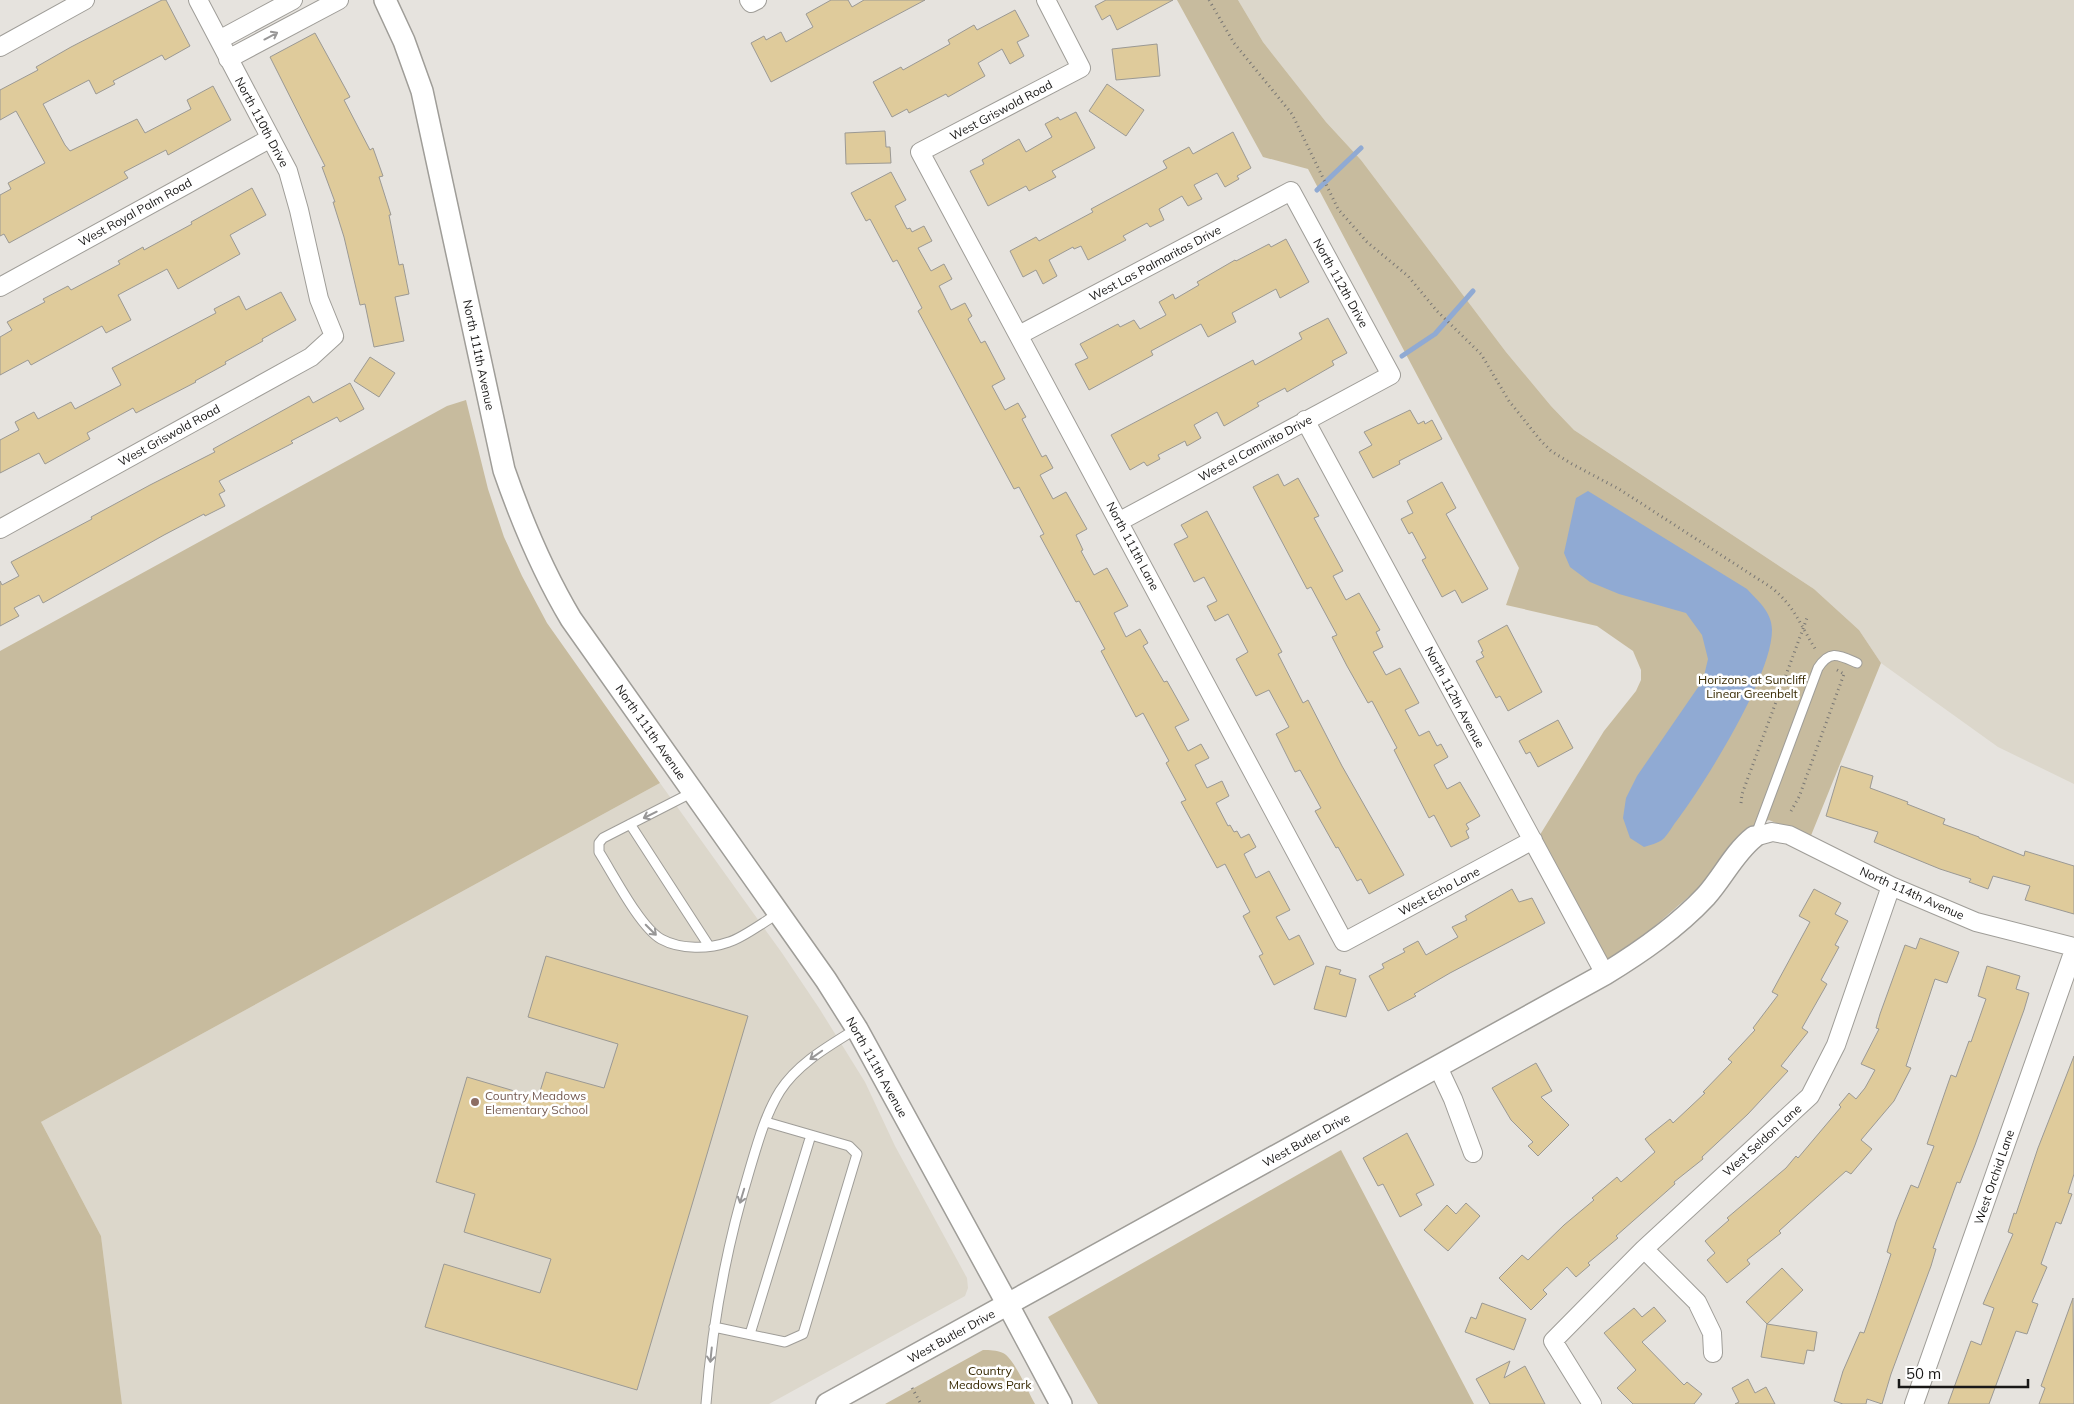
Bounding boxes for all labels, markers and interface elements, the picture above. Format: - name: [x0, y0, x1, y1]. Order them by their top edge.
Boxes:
- one-way arrow: [264, 31, 279, 41]
- street label: North 110th Drive: [232, 74, 292, 170]
- street label: West Griswold Road: [947, 77, 1055, 143]
- street label: West Royal Palm Road: [76, 175, 194, 249]
- street label: West Las Palmaritas Drive: [1086, 222, 1224, 304]
- street label: North 112th Drive: [1310, 236, 1372, 330]
- street label: North 111th Avenue: [460, 298, 498, 412]
- street label: West Griswold Road: [116, 401, 222, 469]
- street label: West el Caminito Drive: [1196, 412, 1314, 484]
- street label: North 111th Lane: [1103, 499, 1163, 593]
- street label: North 112th Avenue: [1422, 644, 1488, 750]
- park label: Horizons at Suncliff Linear Greenbelt: [1698, 672, 1807, 701]
- street label: North 111th Avenue: [613, 682, 689, 782]
- one-way arrow: [643, 810, 658, 820]
- street label: West Echo Lane: [1396, 863, 1482, 919]
- street label: North 114th Avenue: [1858, 863, 1966, 923]
- one-way arrow: [645, 923, 657, 935]
- street label: North 111th Avenue: [843, 1014, 911, 1120]
- one-way arrow: [809, 1050, 823, 1060]
- place label: Country Meadows Elementary School: [485, 1088, 588, 1117]
- marker: Country Meadows Elementary School: [469, 1096, 481, 1108]
- street label: West Seldon Lane: [1720, 1101, 1804, 1179]
- street label: West Butler Drive: [1260, 1110, 1352, 1170]
- street label: West Orchid Lane: [1971, 1128, 2017, 1226]
- one-way arrow: [736, 1187, 746, 1203]
- street label: West Butler Drive: [905, 1306, 997, 1366]
- one-way arrow: [706, 1347, 716, 1363]
- scale bar: [1899, 1356, 2028, 1388]
- park label: Country Meadows Park: [949, 1363, 1032, 1392]
- text: 50 m: [1906, 1364, 1941, 1383]

